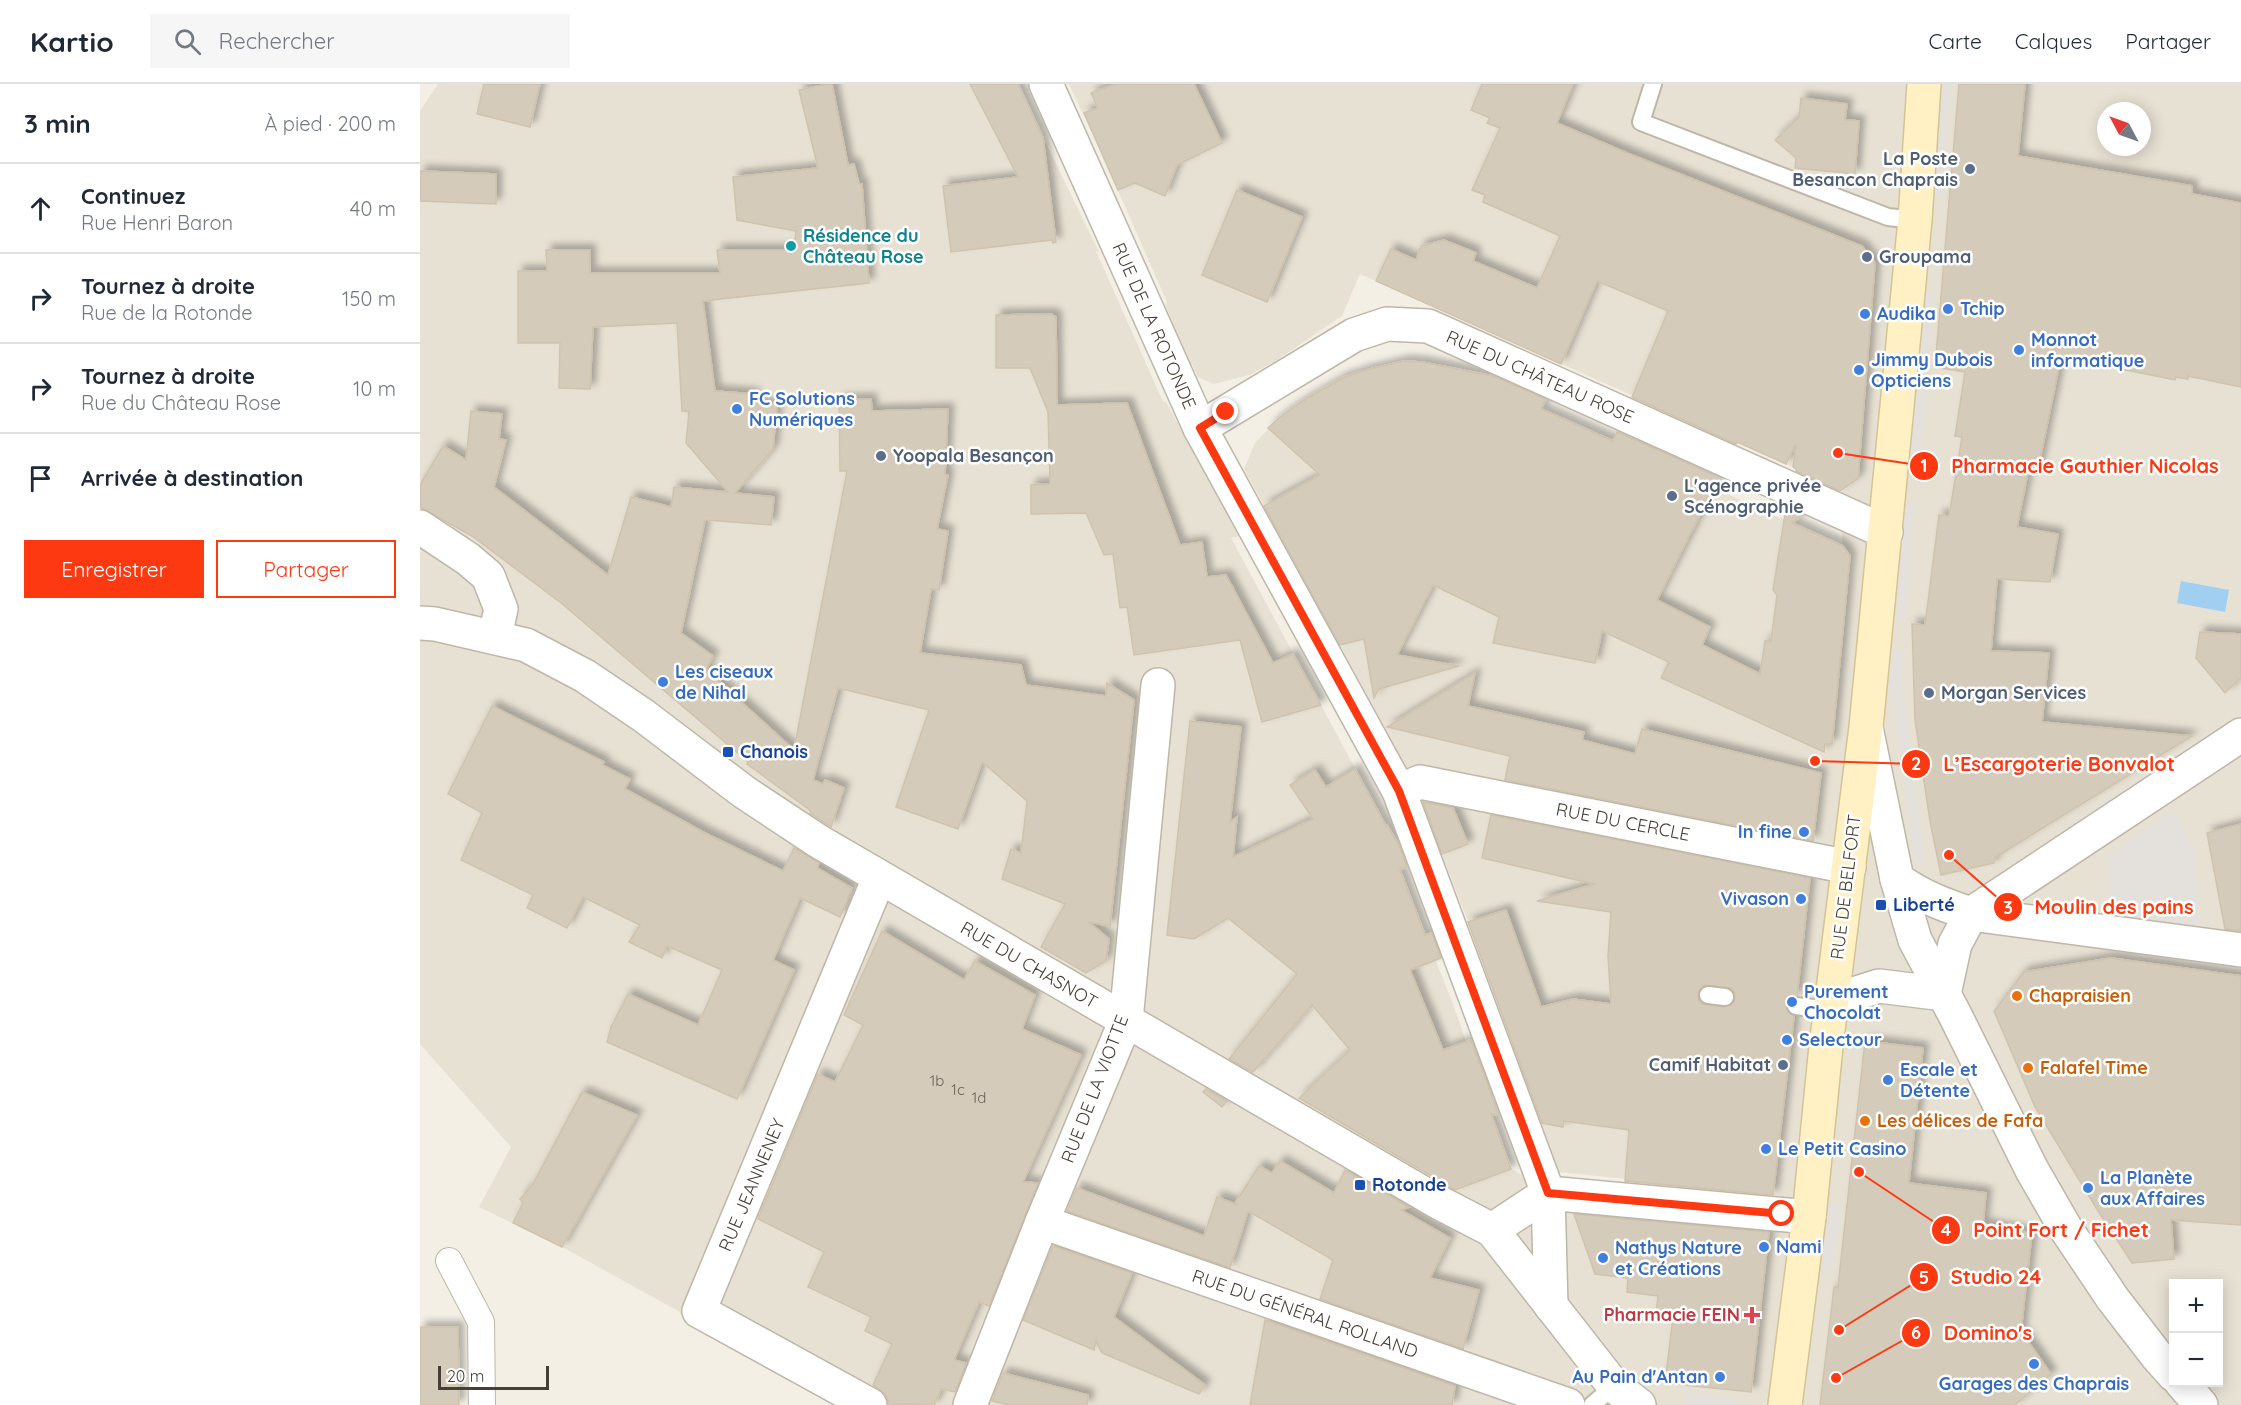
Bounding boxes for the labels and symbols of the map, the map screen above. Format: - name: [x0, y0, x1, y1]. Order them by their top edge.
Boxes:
- north arrow: [2097, 102, 2151, 156]
- place label: La Poste Besancon Chaprais: [1792, 147, 1958, 191]
- marker: La Poste Besancon Chaprais: [1963, 162, 1977, 176]
- place label: Résidence du Château Rose: [803, 224, 924, 268]
- marker: Résidence du Château Rose: [784, 239, 798, 253]
- street label: RUE DE LA ROTONDE: [1107, 239, 1202, 413]
- place label: Groupama: [1879, 245, 1971, 268]
- marker: Groupama: [1860, 250, 1874, 264]
- place label: Tchip: [1960, 297, 2005, 320]
- place label: Audika: [1877, 302, 1936, 325]
- marker: Tchip: [1941, 302, 1955, 316]
- marker: Audika: [1858, 307, 1872, 321]
- street label: RUE DU CHÂTEAU ROSE: [1443, 325, 1638, 428]
- place label: Monnot informatique: [2031, 328, 2144, 372]
- marker: Monnot informatique: [2012, 343, 2026, 357]
- place label: Jimmy Dubois Opticiens: [1871, 348, 1993, 392]
- marker: Jimmy Dubois Opticiens: [1852, 363, 1866, 377]
- place label: FC Solutions Numériques: [749, 387, 855, 431]
- route end: [1212, 398, 1238, 424]
- marker: FC Solutions Numériques: [730, 402, 744, 416]
- place label: Yoopala Besançon: [893, 444, 1054, 467]
- callout: Pharmacie Gauthier Nicolas: [1909, 447, 2230, 485]
- marker: Yoopala Besançon: [874, 449, 888, 463]
- text: Pharmacie Gauthier Nicolas: [1951, 453, 2219, 478]
- text: 1: [1920, 454, 1928, 477]
- place label: L'agence privée Scénographie: [1684, 474, 1821, 518]
- marker: L'agence privée Scénographie: [1665, 489, 1679, 503]
- place label: Les ciseaux de Nihal: [675, 660, 773, 704]
- marker: Les ciseaux de Nihal: [656, 675, 670, 689]
- place label: Morgan Services: [1941, 681, 2086, 704]
- marker: Morgan Services: [1922, 686, 1936, 700]
- place label: Chanois: [740, 740, 808, 763]
- marker: Chanois: [721, 745, 735, 759]
- callout: L’Escargoterie Bonvalot: [1901, 745, 2187, 783]
- text: L’Escargoterie Bonvalot: [1943, 751, 2175, 776]
- text: 2: [1911, 752, 1921, 775]
- street label: RUE DU CERCLE: [1554, 797, 1692, 846]
- street label: RUE DE BELFORT: [1825, 813, 1866, 961]
- place label: In fine: [1738, 820, 1792, 843]
- marker: In fine: [1797, 825, 1811, 839]
- place label: Vivason: [1721, 887, 1789, 910]
- callout: Moulin des pains: [1993, 888, 2206, 926]
- marker: Vivason: [1794, 892, 1808, 906]
- place label: Liberté: [1893, 893, 1955, 916]
- text: Moulin des pains: [2034, 894, 2194, 919]
- text: 3: [2003, 896, 2013, 919]
- marker: Liberté: [1874, 898, 1888, 912]
- street label: RUE DU CHASNOT: [957, 916, 1102, 1013]
- place label: Purement Chocolat: [1804, 980, 1889, 1024]
- place label: Chapraisien: [2029, 984, 2131, 1007]
- marker: Chapraisien: [2010, 989, 2024, 1003]
- marker: Purement Chocolat: [1785, 995, 1799, 1009]
- street label: RUE DE LA VIOTTE: [1056, 1012, 1133, 1166]
- place label: Selectour: [1799, 1028, 1882, 1051]
- marker: Selectour: [1780, 1033, 1794, 1047]
- place label: Camif Habitat: [1649, 1053, 1771, 1076]
- place label: Falafel Time: [2040, 1056, 2148, 1079]
- marker: Camif Habitat: [1776, 1058, 1790, 1072]
- place label: Escale et Détente: [1900, 1058, 1978, 1102]
- marker: Falafel Time: [2021, 1061, 2035, 1075]
- house number: 1b: [930, 1071, 944, 1090]
- marker: Escale et Détente: [1881, 1073, 1895, 1087]
- house number: 1c: [951, 1080, 965, 1099]
- house number: 1d: [972, 1088, 986, 1107]
- place label: Les délices de Fafa: [1877, 1109, 2043, 1132]
- marker: Les délices de Fafa: [1858, 1114, 1872, 1128]
- street label: RUE JEANNENEY: [713, 1115, 790, 1255]
- place label: Le Petit Casino: [1778, 1137, 1907, 1160]
- marker: Le Petit Casino: [1759, 1142, 1773, 1156]
- place label: La Planète aux Affaires: [2100, 1166, 2205, 1210]
- place label: Rotonde: [1372, 1173, 1447, 1196]
- marker: Rotonde: [1353, 1178, 1367, 1192]
- marker: La Planète aux Affaires: [2081, 1181, 2095, 1195]
- route start: [1768, 1200, 1794, 1226]
- callout: Point Fort / Fichet: [1931, 1211, 2161, 1249]
- text: Point Fort / Fichet: [1973, 1217, 2149, 1242]
- text: 4: [1941, 1218, 1952, 1241]
- place label: Nami: [1776, 1235, 1821, 1258]
- place label: Nathys Nature et Créations: [1615, 1236, 1742, 1280]
- marker: Nami: [1757, 1240, 1771, 1254]
- marker: Nathys Nature et Créations: [1596, 1251, 1610, 1265]
- callout: Studio 24: [1909, 1258, 2053, 1296]
- street label: RUE DU GÉNÉRAL ROLLAND: [1189, 1264, 1421, 1363]
- text: Studio 24: [1951, 1264, 2041, 1289]
- text: 5: [1919, 1266, 1929, 1289]
- place label: Pharmacie FEIN: [1604, 1303, 1740, 1326]
- marker: Pharmacie FEIN: [1745, 1308, 1759, 1322]
- callout: Domino's: [1901, 1314, 2044, 1352]
- text: Domino's: [1944, 1320, 2032, 1345]
- text: 6: [1911, 1321, 1921, 1344]
- marker: Garages des Chaprais: [2027, 1357, 2041, 1371]
- scale bar: [438, 1363, 549, 1390]
- place label: Au Pain d'Antan: [1572, 1365, 1708, 1388]
- marker: Au Pain d'Antan: [1713, 1370, 1727, 1384]
- place label: Garages des Chaprais: [1939, 1372, 2129, 1395]

